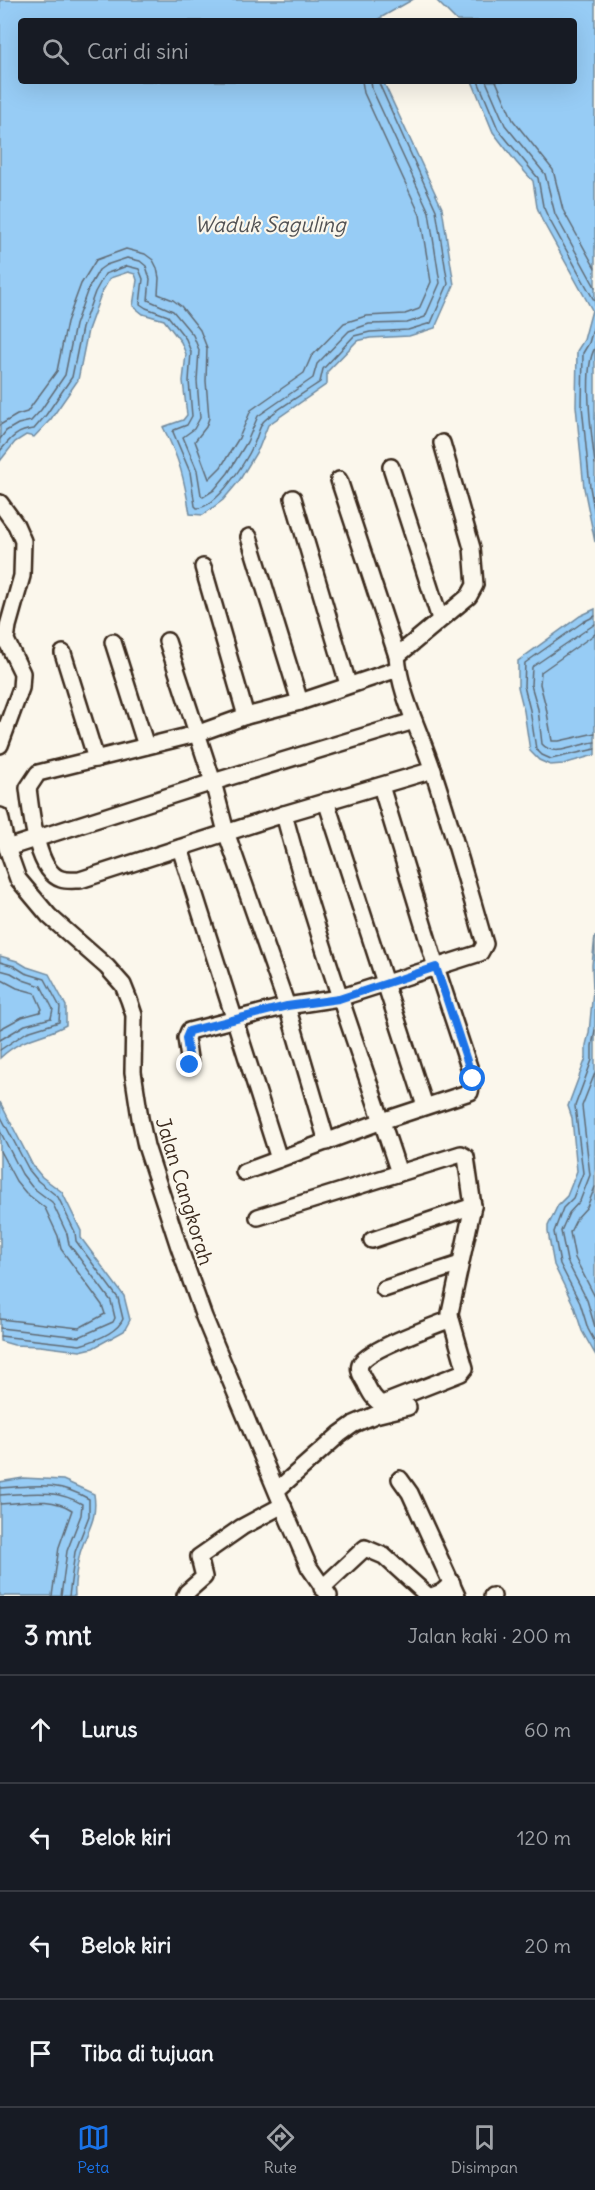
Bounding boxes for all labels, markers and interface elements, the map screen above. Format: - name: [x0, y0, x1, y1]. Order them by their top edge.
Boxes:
- search box: [18, 18, 577, 84]
- icon: search: [39, 35, 72, 68]
- text: Cari di sini: [87, 37, 189, 65]
- water label: Waduk Saguling: [194, 211, 347, 238]
- route end: [176, 1051, 202, 1077]
- route start: [459, 1065, 485, 1091]
- street label: Jalan Cangkorah: [151, 1114, 219, 1268]
- text: 3 mnt: [24, 1619, 91, 1652]
- text: Jalan kaki · 200 m: [408, 1623, 571, 1648]
- icon: ahead: [24, 1713, 57, 1746]
- text: Lurus: [81, 1715, 137, 1743]
- text: 60 m: [524, 1717, 571, 1742]
- icon: left: [24, 1821, 57, 1854]
- text: Belok kiri: [81, 1823, 171, 1851]
- text: 120 m: [517, 1825, 571, 1850]
- icon: left: [24, 1929, 57, 1962]
- text: Belok kiri: [81, 1931, 171, 1959]
- text: 20 m: [525, 1933, 571, 1958]
- icon: arrive: [24, 2037, 57, 2070]
- text: Tiba di tujuan: [81, 2039, 214, 2067]
- tab: Peta: [77, 2121, 110, 2177]
- tab: Rute: [264, 2121, 297, 2177]
- tab: Disimpan: [451, 2121, 518, 2177]

